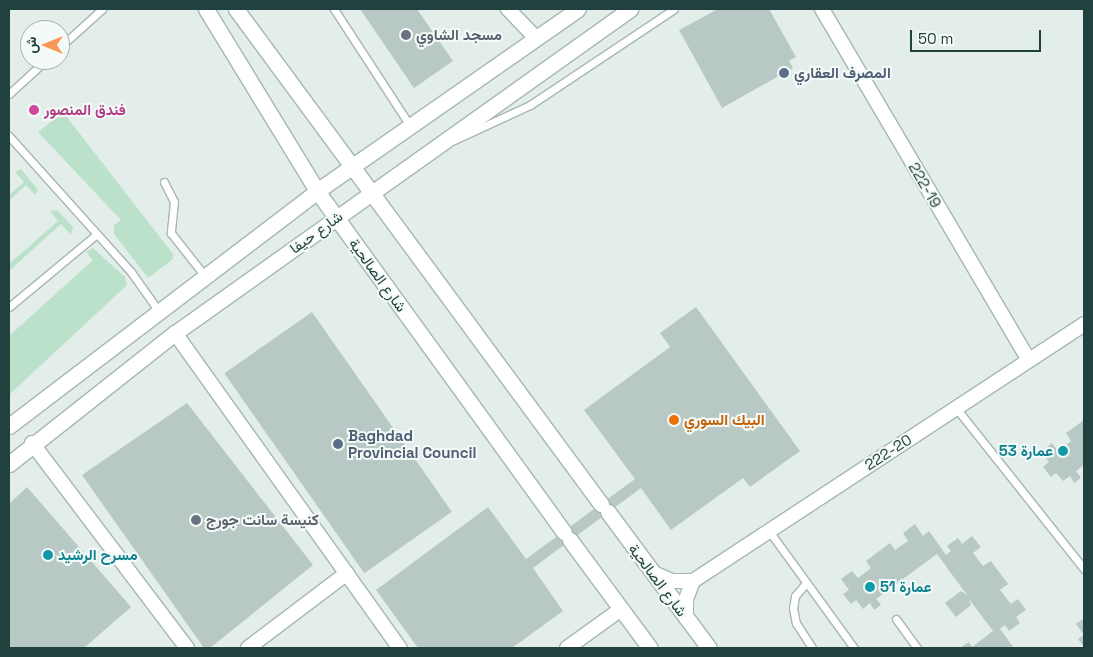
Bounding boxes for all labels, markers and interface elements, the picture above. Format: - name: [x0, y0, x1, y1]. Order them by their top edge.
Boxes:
- north arrow: [20, 20, 70, 70]
- scale bar: [913, 20, 1044, 52]
- place label: مسجد الشاوي: [416, 26, 502, 44]
- marker: مسجد الشاوي: [400, 29, 412, 41]
- text: 50 m: [918, 29, 953, 48]
- text: ش: [22, 37, 40, 53]
- place label: المصرف العقاري: [794, 64, 891, 82]
- marker: المصرف العقاري: [778, 67, 790, 79]
- place label: فندق المنصور: [44, 101, 126, 119]
- marker: فندق المنصور: [28, 104, 40, 116]
- street label: 222-19: [905, 159, 945, 211]
- street label: شارع حيفا: [286, 207, 346, 257]
- street label: شارع الصالحية: [345, 235, 411, 315]
- place label: البيك السوري: [684, 411, 765, 429]
- marker: البيك السوري: [668, 414, 680, 426]
- place label: Baghdad Provincial Council: [348, 426, 476, 461]
- street label: 222-20: [861, 430, 915, 474]
- marker: Baghdad Provincial Council: [332, 438, 344, 450]
- place label: عمارة 53: [999, 442, 1053, 460]
- marker: عمارة 53: [1057, 445, 1069, 457]
- place label: كنيسة سانت جورج: [206, 511, 319, 529]
- marker: كنيسة سانت جورج: [190, 514, 202, 526]
- street label: شارع الصالحية: [625, 540, 691, 620]
- place label: مسرح الرشيد: [58, 546, 138, 564]
- marker: مسرح الرشيد: [42, 549, 54, 561]
- place label: عمارة 51: [880, 578, 932, 596]
- marker: عمارة 51: [864, 581, 876, 593]

